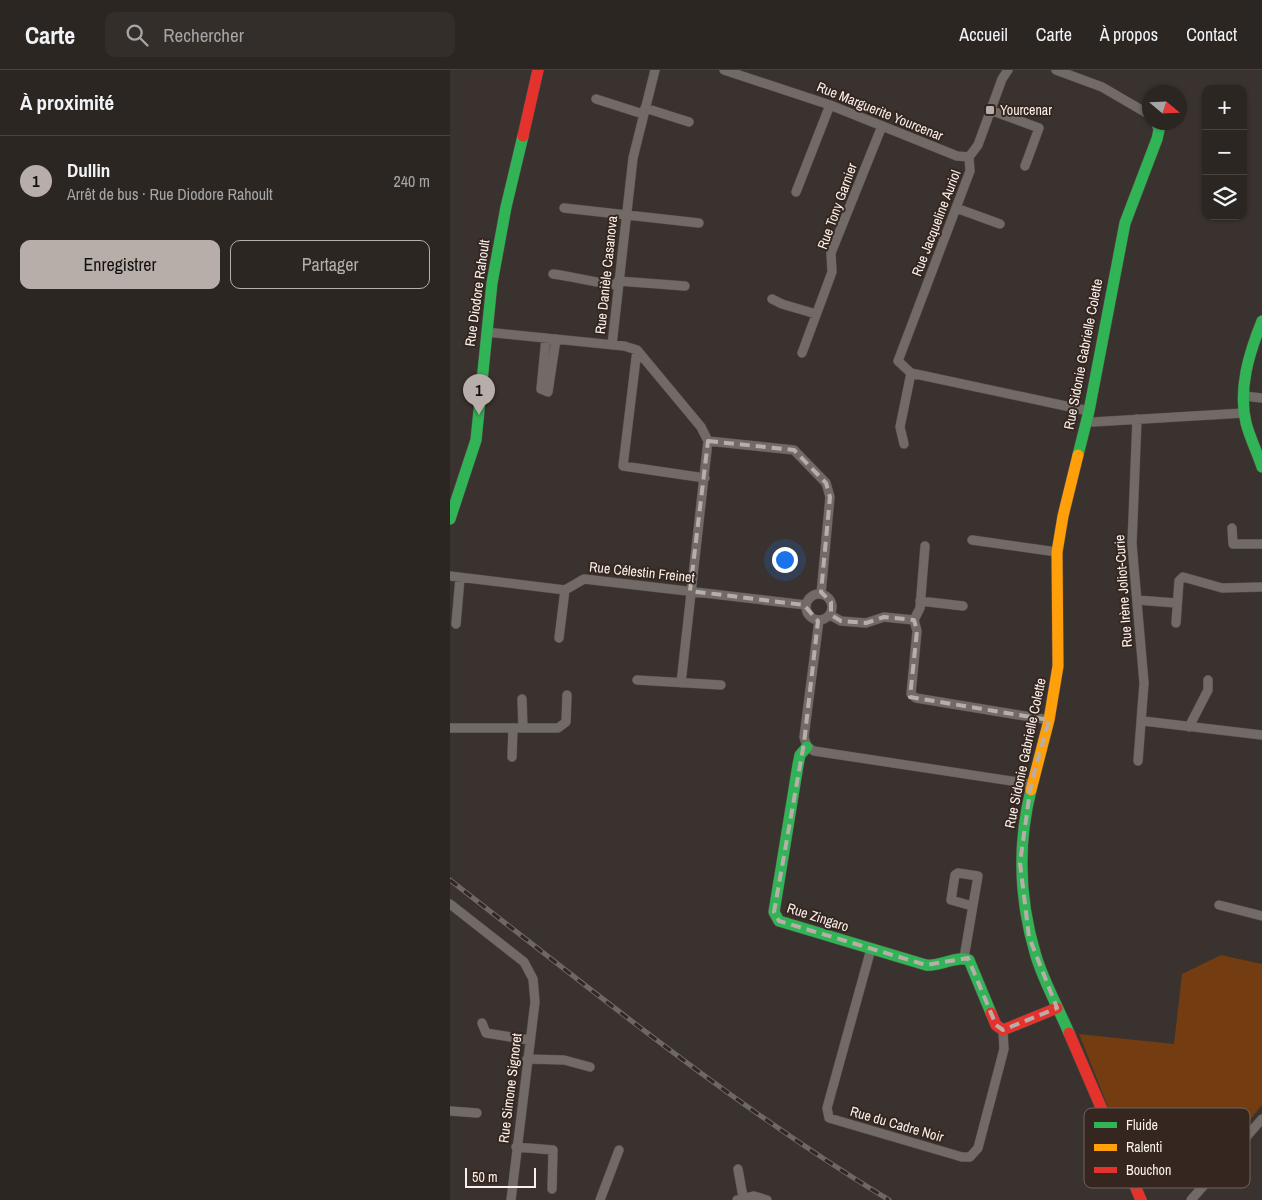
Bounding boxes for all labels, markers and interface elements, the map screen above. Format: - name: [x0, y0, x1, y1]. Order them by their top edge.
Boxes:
- search box: [105, 12, 455, 57]
- text: Carte: [25, 19, 75, 51]
- icon: search: [123, 21, 151, 49]
- text: Rechercher: [163, 22, 244, 48]
- text: Accueil: [959, 22, 1008, 47]
- text: Carte: [1036, 22, 1072, 47]
- text: À propos: [1100, 22, 1158, 47]
- text: Contact: [1186, 22, 1237, 47]
- street label: Rue Marguerite Yourcenar: [814, 77, 946, 145]
- north arrow: [1142, 85, 1187, 130]
- map controls: [1202, 85, 1247, 220]
- button: +: [1202, 85, 1247, 130]
- text: À proximité: [20, 88, 114, 117]
- place label: Yourcenar: [1000, 101, 1052, 119]
- marker: Yourcenar: [984, 104, 996, 116]
- button: −: [1202, 130, 1247, 175]
- text: Dullin: [67, 157, 110, 183]
- street label: Rue Tony Garnier: [813, 160, 861, 252]
- street label: Rue Jacqueline Auriol: [907, 167, 965, 279]
- text: 1: [32, 170, 40, 192]
- text: 240 m: [394, 170, 430, 192]
- button: layers: [1202, 175, 1247, 220]
- text: Arrêt de bus · Rue Diodore Rahoult: [67, 183, 273, 205]
- street label: Rue Danièle Casanova: [591, 214, 621, 335]
- street label: Rue Diodore Rahoult: [461, 238, 493, 348]
- button: Enregistrer: [20, 240, 220, 289]
- button: Partager: [230, 240, 430, 289]
- street label: Rue Sidonie Gabrielle Colette: [1060, 277, 1106, 431]
- pin: 1: [463, 374, 495, 415]
- street label: Rue Irène Joliot-Curie: [1110, 534, 1136, 648]
- your location: [772, 547, 798, 573]
- street label: Rue Célestin Freinet: [588, 558, 696, 586]
- street label: Rue Sidonie Gabrielle Colette: [1000, 676, 1050, 830]
- street label: Rue Zingaro: [785, 899, 851, 935]
- street label: Rue Simone Signoret: [494, 1032, 526, 1144]
- street label: Rue du Cadre Noir: [848, 1102, 946, 1146]
- legend: [1084, 1108, 1250, 1188]
- text: Fluide: [1126, 1116, 1158, 1134]
- text: Ralenti: [1126, 1138, 1162, 1156]
- text: Bouchon: [1126, 1161, 1171, 1179]
- scale bar: [465, 1165, 536, 1188]
- text: 50 m: [472, 1168, 498, 1186]

